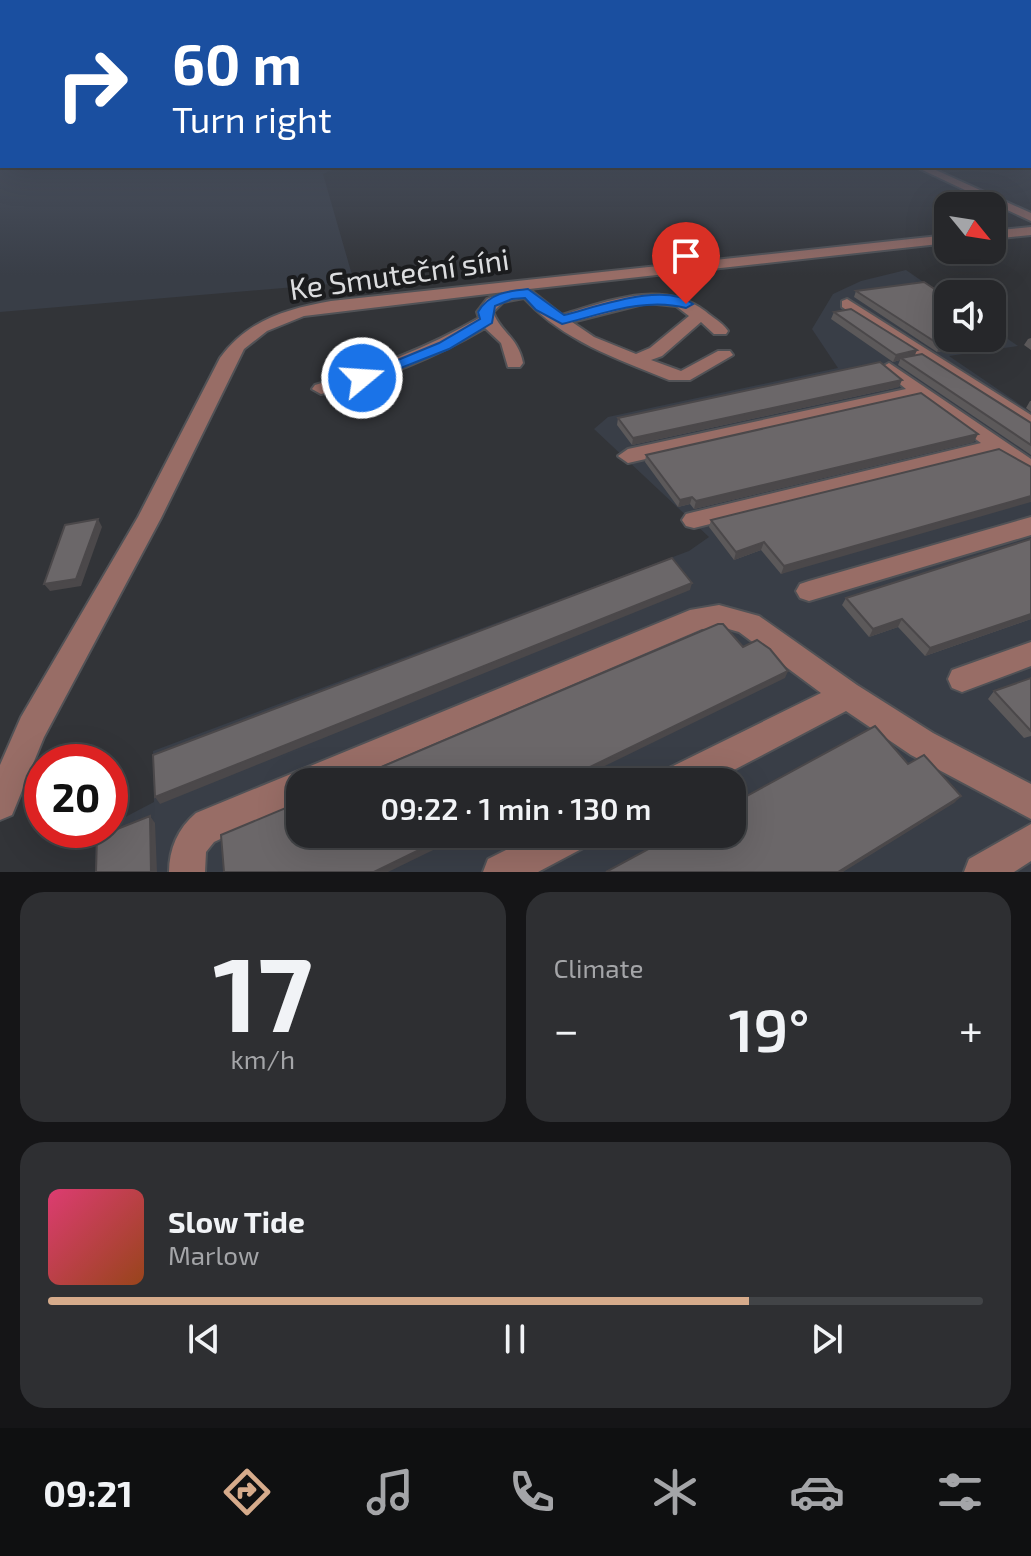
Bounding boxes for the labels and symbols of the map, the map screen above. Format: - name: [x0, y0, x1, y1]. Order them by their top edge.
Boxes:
- north arrow: [934, 192, 1006, 264]
- pin: [652, 222, 720, 304]
- street label: Ke Smuteční síni: [287, 240, 511, 306]
- position arrow: [320, 336, 404, 420]
- speed limit sign: 20: [24, 744, 128, 848]

